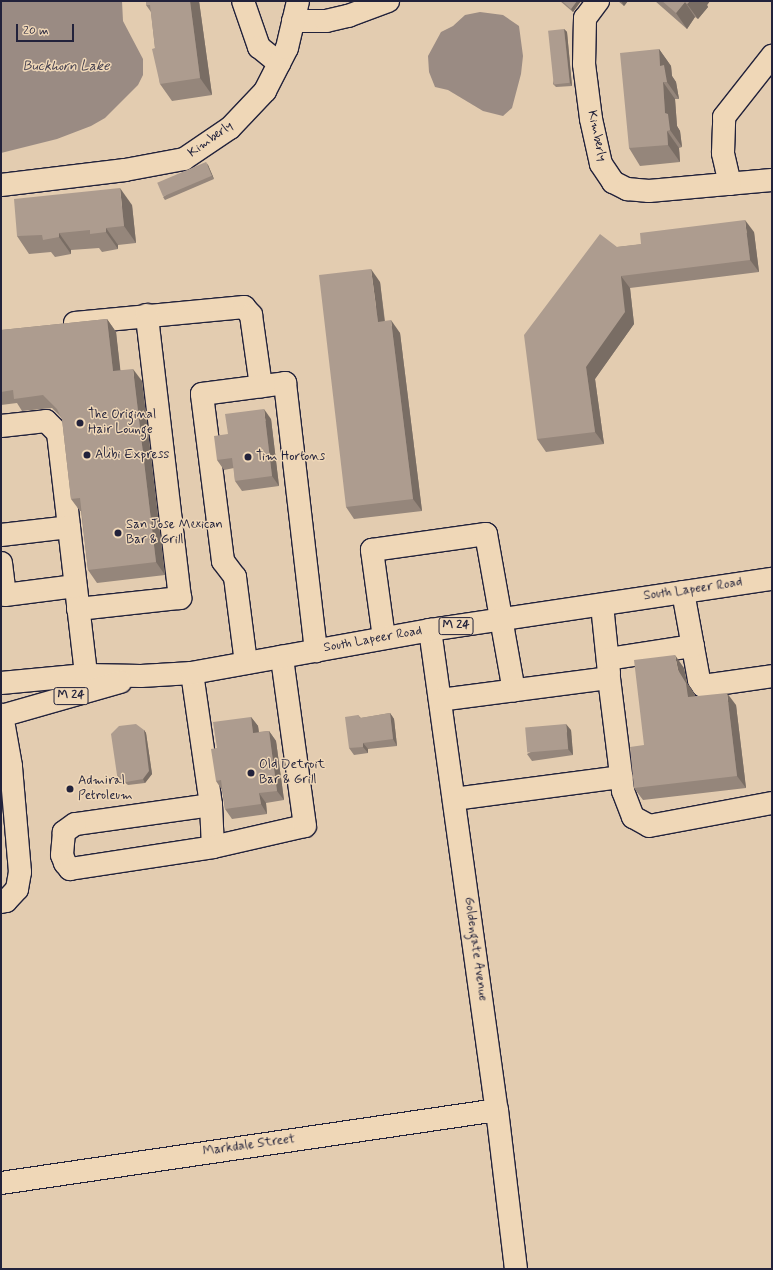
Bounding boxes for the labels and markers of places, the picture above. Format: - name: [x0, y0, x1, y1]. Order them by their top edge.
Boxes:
- place label: The Original Hair Lounge: [88, 408, 157, 439]
- marker: The Original Hair Lounge: [75, 418, 85, 428]
- place label: Alibi Express: [95, 447, 168, 463]
- place label: Tim Hortons: [256, 449, 323, 465]
- marker: Alibi Express: [82, 450, 92, 460]
- marker: Tim Hortons: [243, 452, 253, 462]
- place label: San Jose Mexican Bar & Grill: [126, 518, 222, 549]
- marker: San Jose Mexican Bar & Grill: [113, 528, 123, 538]
- place label: Old Detroit Bar & Grill: [259, 758, 321, 789]
- marker: Old Detroit Bar & Grill: [246, 768, 256, 778]
- place label: Admiral Petroleum: [78, 774, 133, 805]
- marker: Admiral Petroleum: [65, 784, 75, 794]

